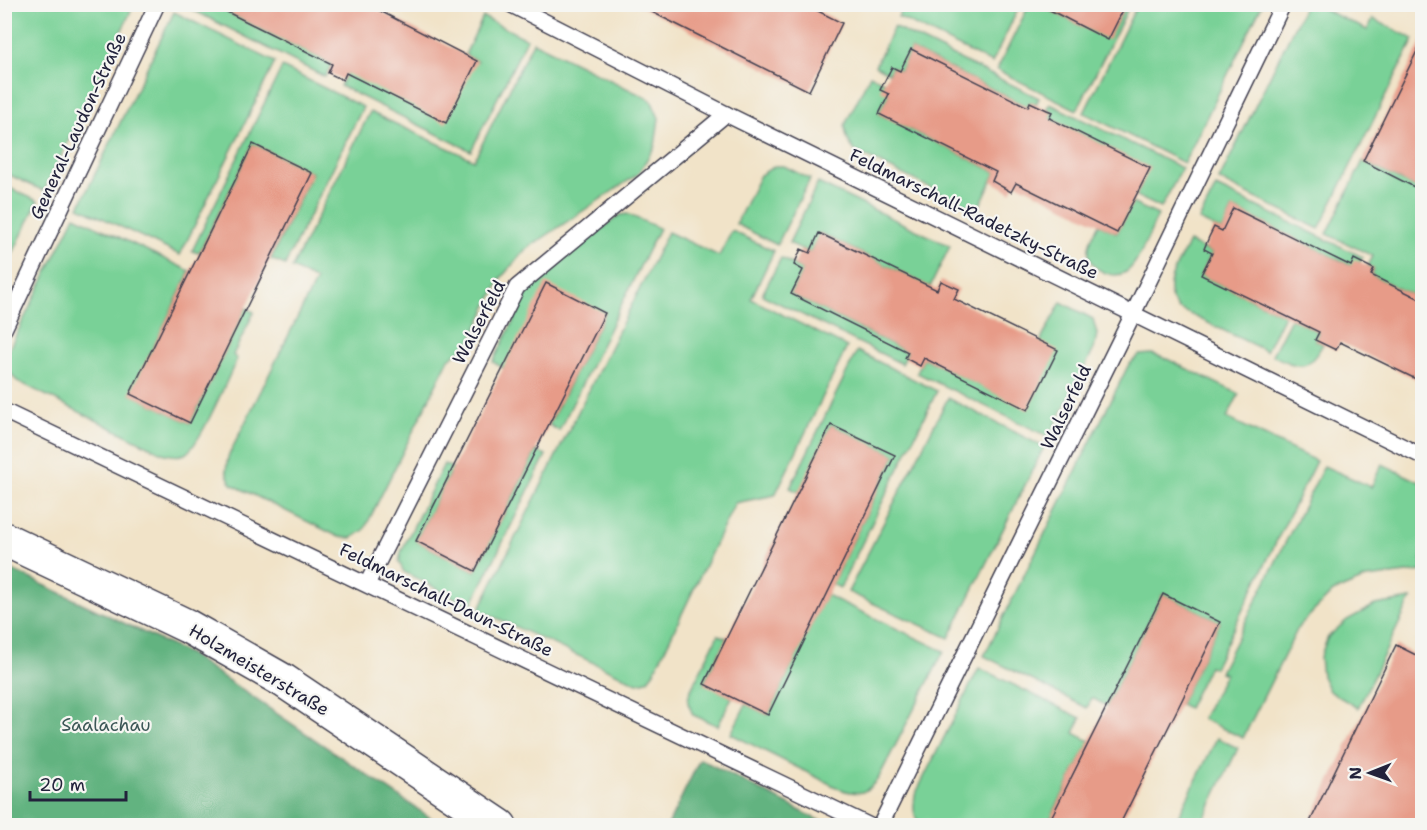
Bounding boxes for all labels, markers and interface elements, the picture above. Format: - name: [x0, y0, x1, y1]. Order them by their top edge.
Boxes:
- street label: General-Laudon-Straße: [24, 29, 132, 223]
- street label: Feldmarschall-Radetzky-Straße: [845, 143, 1103, 285]
- street label: Walserfeld: [447, 276, 511, 368]
- street label: Walserfeld: [1035, 360, 1097, 454]
- street label: Feldmarschall-Daun-Straße: [335, 538, 557, 662]
- street label: Holzmeisterstraße: [184, 619, 334, 721]
- park label: Saalachau: [61, 713, 151, 737]
- north arrow: [1340, 743, 1400, 803]
- scale bar: [30, 764, 126, 802]
- text: N: [1345, 767, 1366, 780]
- text: 20 m: [39, 773, 85, 797]

